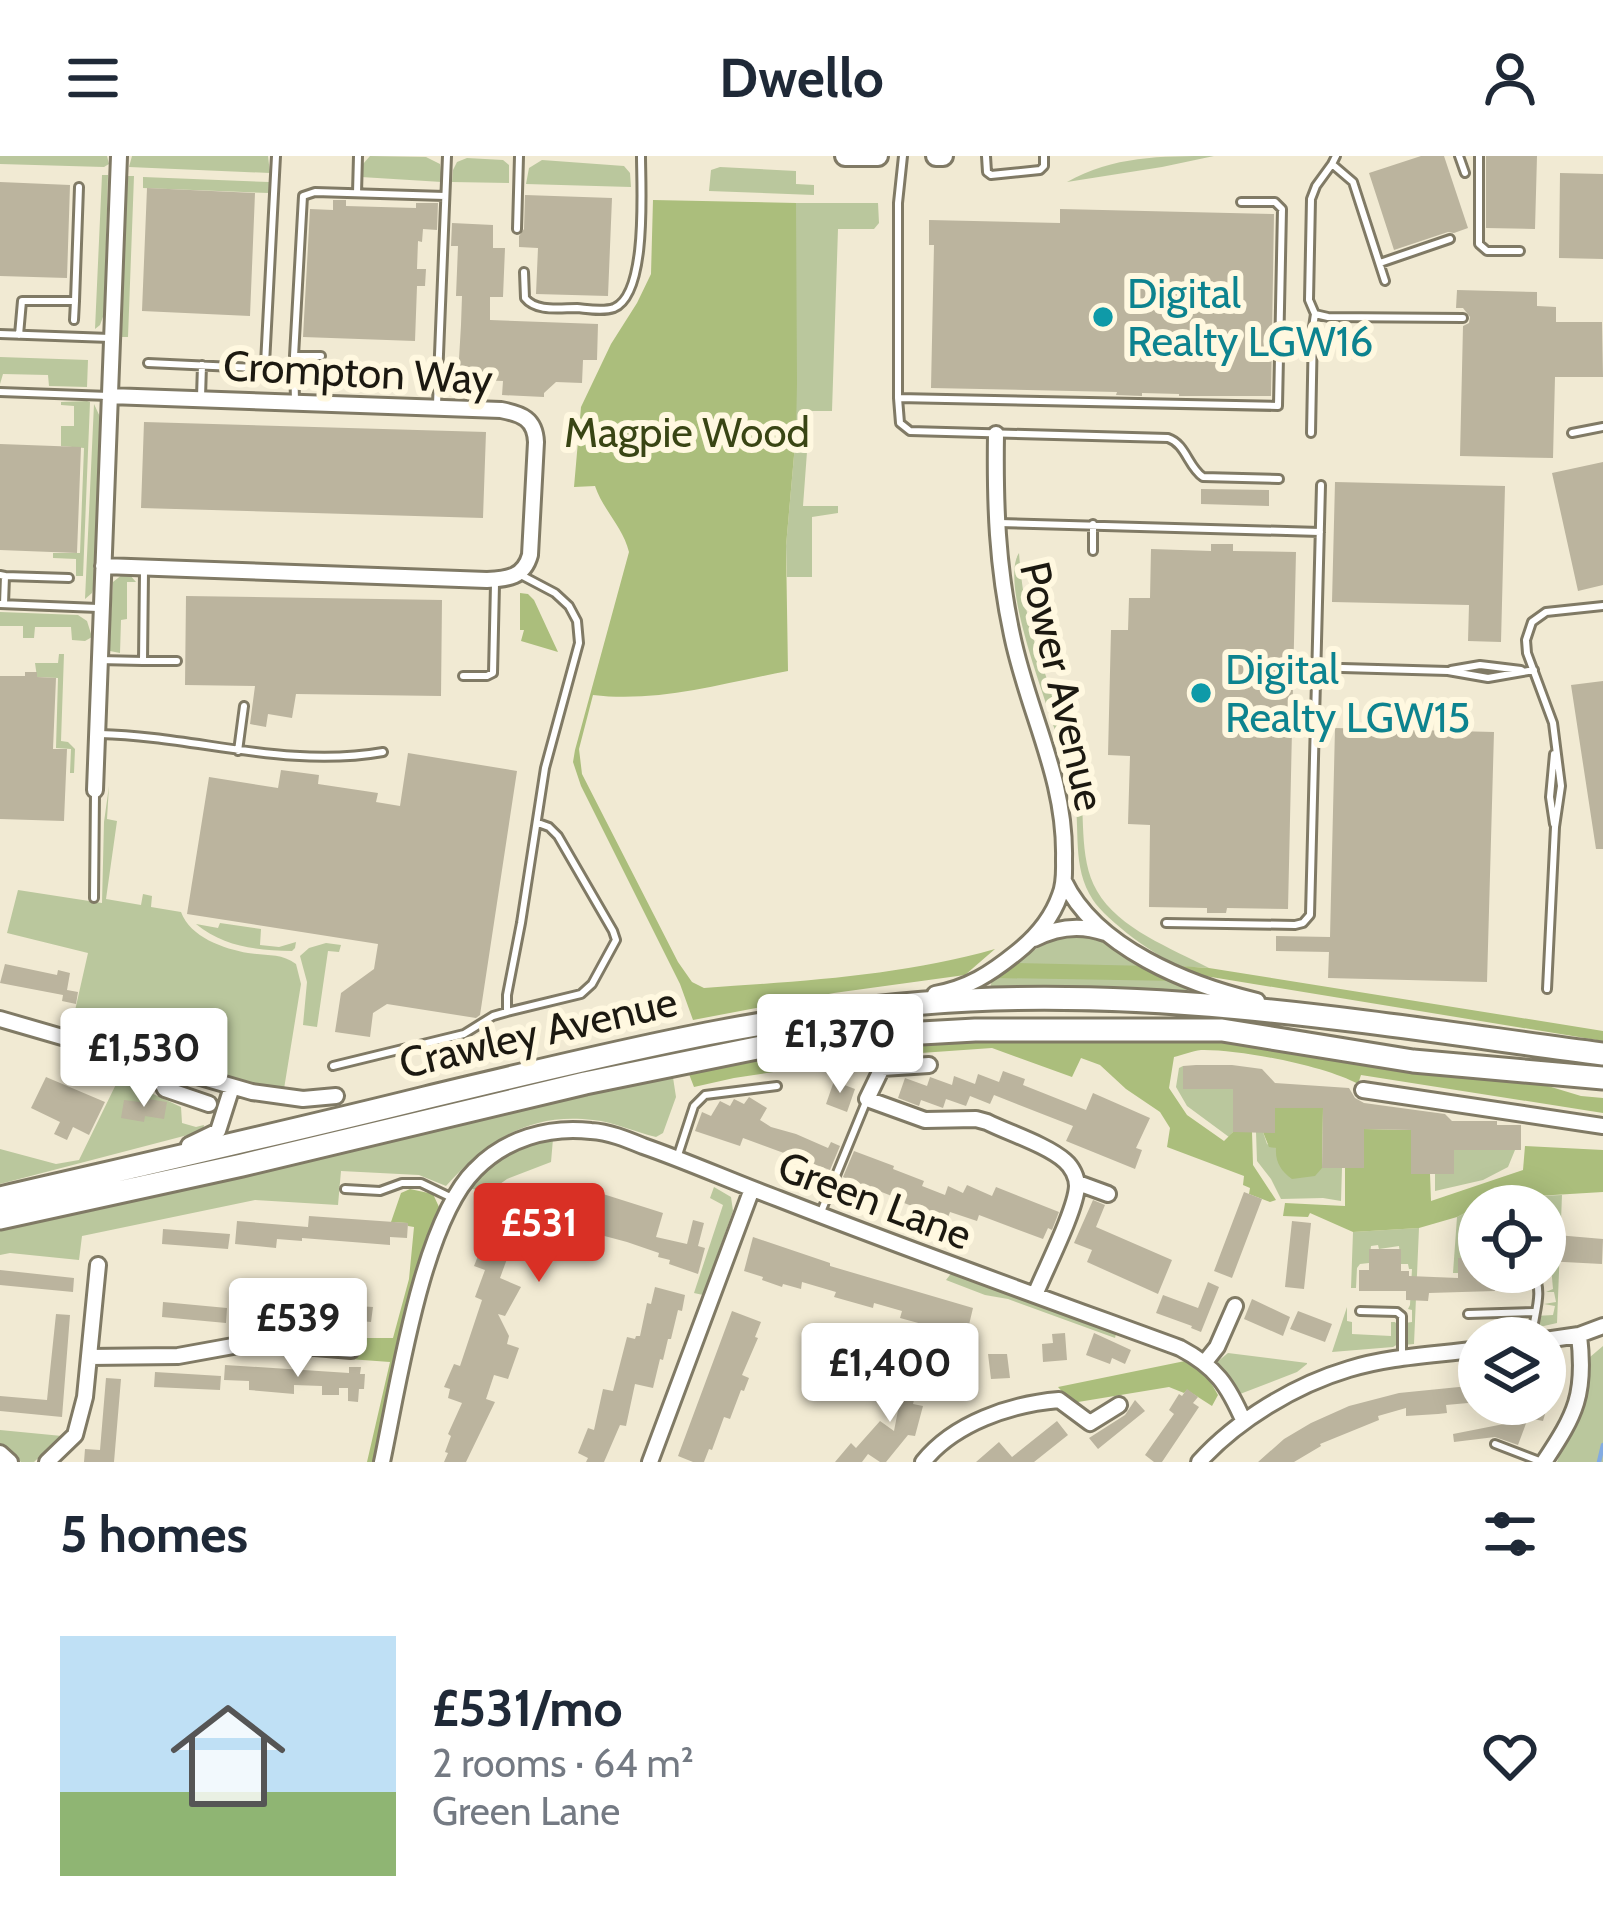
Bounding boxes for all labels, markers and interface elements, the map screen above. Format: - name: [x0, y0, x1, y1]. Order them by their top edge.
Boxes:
- icon: menu: [60, 45, 126, 111]
- text: Dwello: [719, 45, 884, 111]
- icon: person: [1477, 45, 1543, 111]
- place label: Digital Realty LGW16: [1127, 267, 1373, 367]
- marker: Digital Realty LGW16: [1090, 304, 1116, 330]
- street label: Crompton Way: [222, 339, 494, 405]
- park label: Magpie Wood: [564, 406, 810, 458]
- street label: Power Avenue: [1009, 556, 1117, 816]
- place label: Digital Realty LGW15: [1225, 643, 1470, 743]
- marker: Digital Realty LGW15: [1188, 680, 1214, 706]
- street label: Crawley Avenue: [394, 975, 682, 1089]
- pin: £1,370: [742, 994, 938, 1096]
- pin: £1,530: [46, 1008, 242, 1110]
- text: £1,370: [784, 1009, 896, 1057]
- text: £1,530: [87, 1023, 201, 1071]
- street label: Green Lane: [771, 1139, 979, 1261]
- pin: £531: [468, 1183, 610, 1285]
- map controls: [1458, 1185, 1566, 1425]
- button: locate: [1458, 1185, 1566, 1293]
- text: £531: [501, 1198, 577, 1246]
- pin: £539: [227, 1278, 369, 1380]
- text: £539: [256, 1293, 340, 1341]
- button: layers: [1458, 1317, 1566, 1425]
- pin: £1,400: [792, 1323, 988, 1425]
- text: £1,400: [828, 1338, 952, 1386]
- icon: filters: [1477, 1501, 1543, 1567]
- text: 5 homes: [60, 1503, 248, 1565]
- text: £531/mo: [432, 1677, 623, 1739]
- icon: home: [156, 1684, 300, 1828]
- icon: heart: [1477, 1723, 1543, 1789]
- text: 2 rooms · 64 m²: [432, 1739, 694, 1787]
- text: Green Lane: [432, 1787, 620, 1835]

